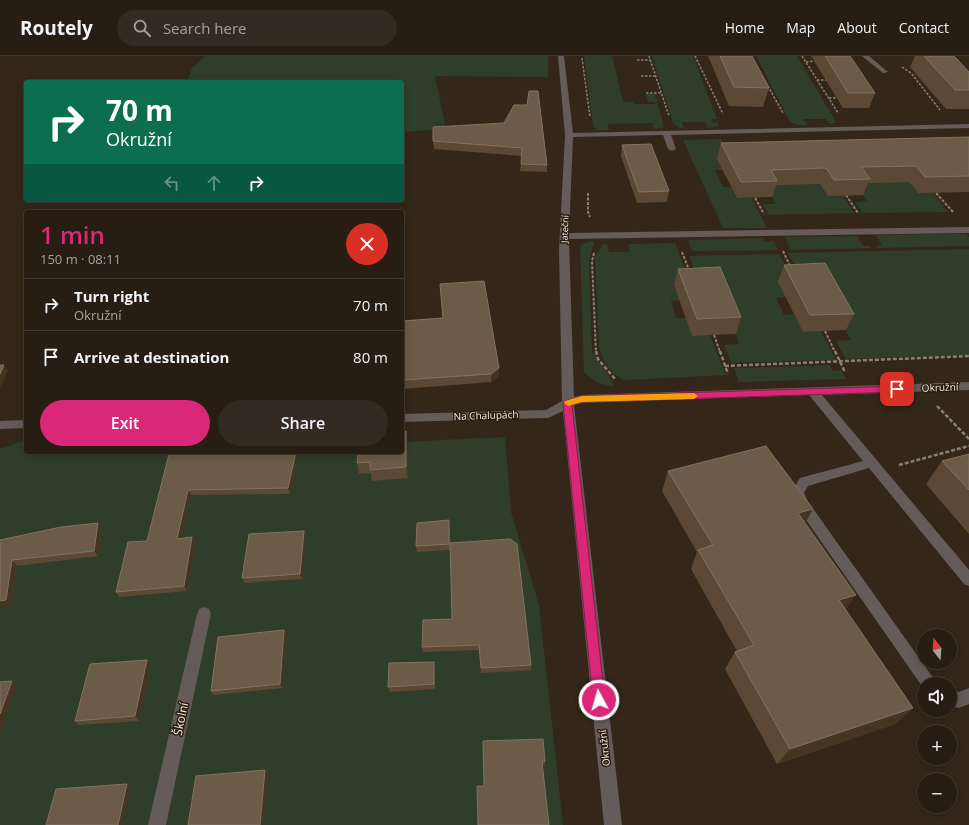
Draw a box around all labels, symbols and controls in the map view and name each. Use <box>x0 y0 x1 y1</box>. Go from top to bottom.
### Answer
search box <box>117 10 397 46</box>
text: Routely <box>20 15 93 41</box>
icon: search <box>131 17 153 39</box>
text: Search here <box>163 18 246 38</box>
text: Home <box>725 18 764 37</box>
text: Map <box>786 18 815 37</box>
text: About <box>837 18 877 37</box>
text: Contact <box>899 18 949 37</box>
text: 70 m <box>106 91 173 129</box>
icon: right <box>40 96 92 148</box>
text: Okružní <box>106 127 172 151</box>
icon: left <box>161 172 183 194</box>
icon: ahead <box>203 172 225 194</box>
icon: right <box>245 172 267 194</box>
street label: Jateční <box>557 214 572 244</box>
text: 1 min <box>40 218 105 251</box>
button: close <box>346 223 388 265</box>
text: 150 m · 08:11 <box>40 250 121 268</box>
text: Turn right <box>74 286 149 306</box>
icon: right <box>40 294 62 316</box>
text: 70 m <box>353 295 388 315</box>
text: Okružní <box>74 306 122 324</box>
icon: arrive <box>40 346 62 368</box>
text: Arrive at destination <box>74 347 229 367</box>
text: 80 m <box>353 347 388 367</box>
pin <box>880 372 914 406</box>
icon: arrive <box>886 378 908 400</box>
street label: Okružní <box>921 379 959 395</box>
button: Exit <box>40 400 210 446</box>
button: Share <box>218 400 388 446</box>
street label: Na Chalupách <box>453 407 519 423</box>
north arrow <box>917 629 957 669</box>
map controls <box>917 629 957 813</box>
button: sound <box>917 677 957 717</box>
position arrow <box>578 679 620 721</box>
street label: Školní <box>169 700 193 737</box>
button: + <box>917 725 957 765</box>
street label: Okružní <box>595 729 613 767</box>
button: − <box>917 773 957 813</box>

